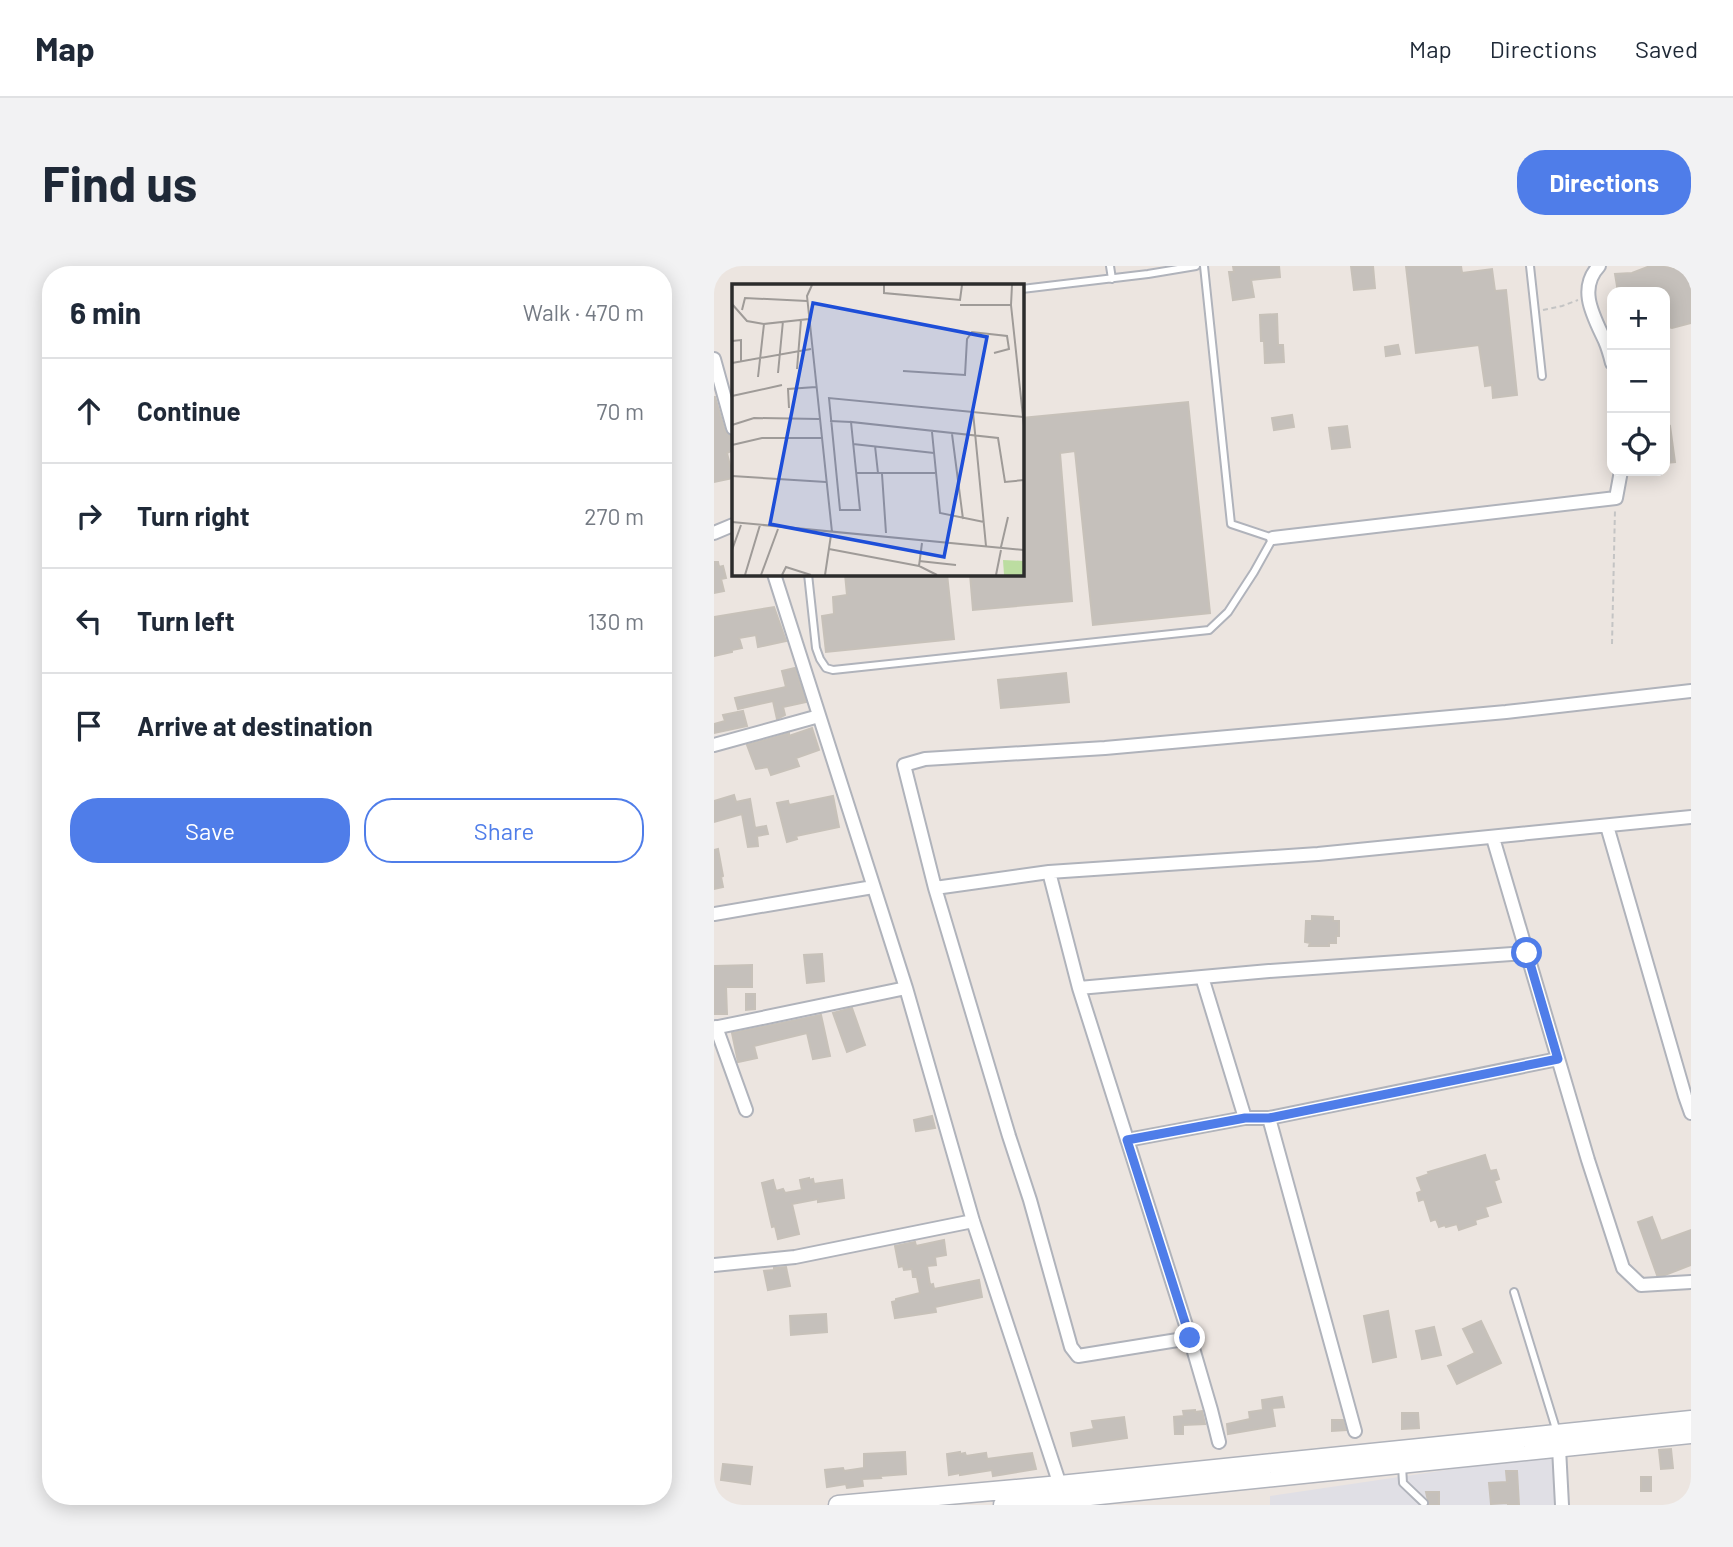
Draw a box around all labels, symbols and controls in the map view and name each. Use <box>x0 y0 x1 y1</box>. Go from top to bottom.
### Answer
text: Map <box>35 28 95 68</box>
text: Map <box>1409 34 1452 63</box>
text: Directions <box>1490 34 1597 63</box>
text: Saved <box>1635 34 1698 63</box>
button: Directions <box>1517 150 1691 215</box>
text: Find us <box>42 153 197 212</box>
inset map <box>732 284 1024 576</box>
map controls <box>1607 287 1670 476</box>
button: + <box>1607 287 1670 350</box>
text: 6 min <box>70 294 141 330</box>
text: Walk · 470 m <box>523 298 644 326</box>
button: − <box>1607 350 1670 413</box>
icon: ahead <box>70 392 108 430</box>
text: Continue <box>137 395 241 426</box>
text: 70 m <box>597 397 644 425</box>
button: locate <box>1607 413 1670 476</box>
icon: right <box>70 497 108 535</box>
text: Turn right <box>137 500 250 531</box>
text: 270 m <box>584 502 644 530</box>
icon: left <box>70 602 108 640</box>
text: Turn left <box>137 605 235 636</box>
text: 130 m <box>587 607 644 635</box>
icon: arrive <box>70 707 108 745</box>
text: Arrive at destination <box>137 710 373 741</box>
button: Save <box>70 798 350 863</box>
button: Share <box>364 798 644 863</box>
route start <box>1511 937 1542 968</box>
route end <box>1174 1322 1205 1353</box>

